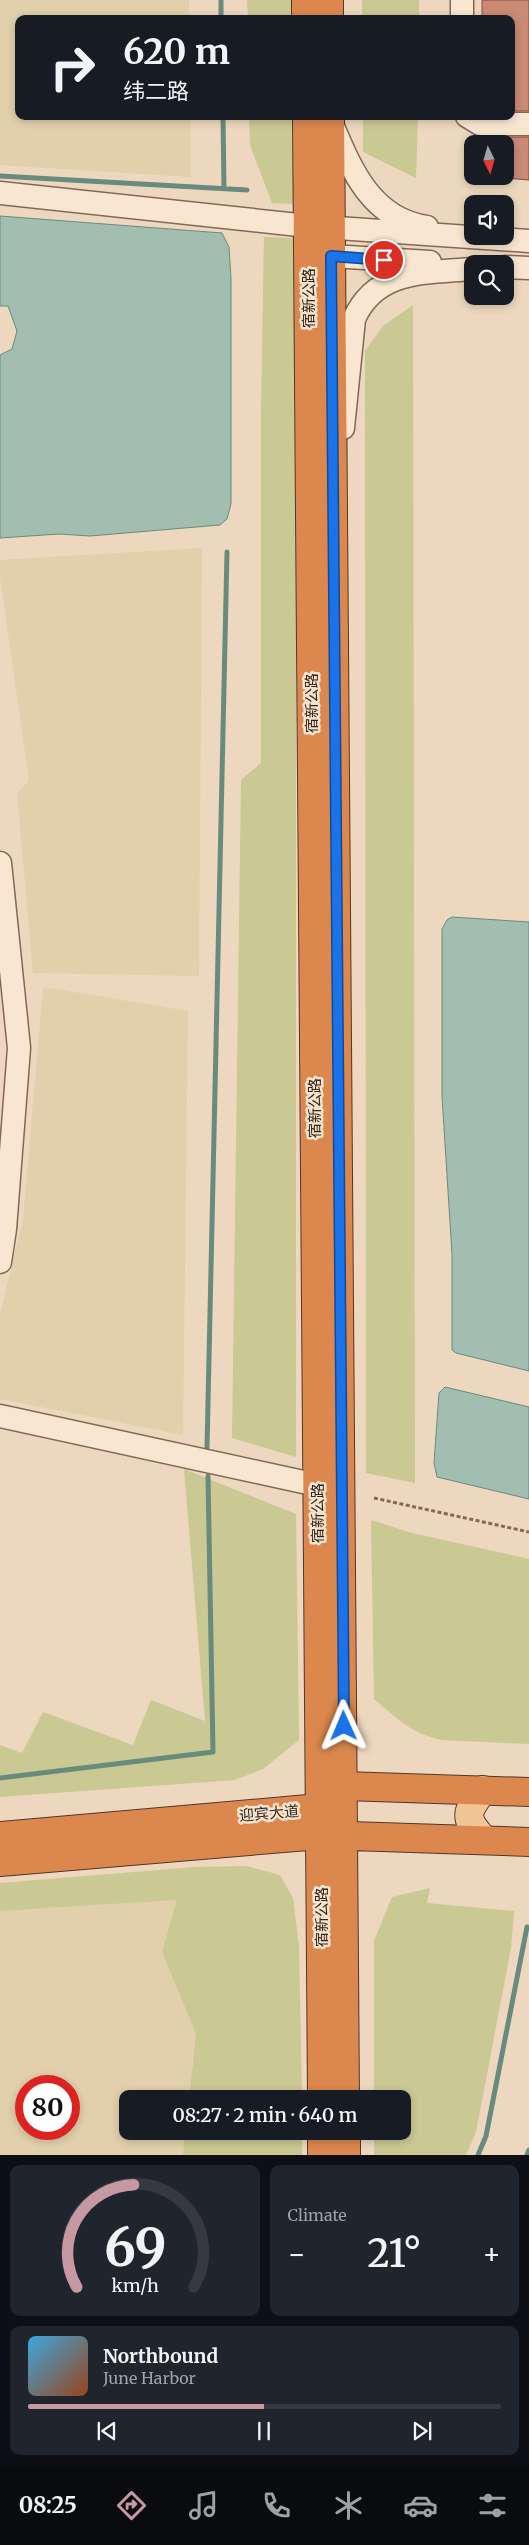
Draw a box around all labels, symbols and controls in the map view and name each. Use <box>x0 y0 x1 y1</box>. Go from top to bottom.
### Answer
text: 620 m <box>123 30 230 74</box>
icon: right <box>40 35 105 100</box>
text: 纬二路 <box>123 77 189 105</box>
north arrow <box>464 135 514 185</box>
map controls <box>464 135 514 305</box>
button: sound <box>464 195 514 245</box>
pin <box>363 239 405 281</box>
icon: arrive <box>370 246 398 274</box>
button: search <box>464 255 514 305</box>
street label: 宿新公路 <box>299 268 318 328</box>
street label: 宿新公路 <box>302 673 321 733</box>
street label: 宿新公路 <box>305 1078 324 1138</box>
street label: 宿新公路 <box>308 1483 327 1543</box>
position arrow <box>317 1699 369 1751</box>
street label: 迎宾大道 <box>238 1801 300 1825</box>
street label: 宿新公路 <box>312 1887 331 1947</box>
speed limit sign: 80 <box>15 2075 80 2140</box>
text: 08:27 · 2 min · 640 m <box>172 2103 358 2127</box>
text: Climate <box>288 2205 347 2225</box>
text: 69 <box>103 2215 166 2280</box>
text: 21° <box>367 2230 421 2277</box>
text: − <box>288 2236 306 2272</box>
text: + <box>482 2236 501 2272</box>
text: km/h <box>111 2274 159 2297</box>
text: Northbound <box>103 2344 218 2368</box>
text: June Harbor <box>103 2368 196 2388</box>
icon: previous <box>93 2417 121 2445</box>
icon: pause <box>250 2417 278 2445</box>
icon: next <box>408 2417 436 2445</box>
icon: directions <box>114 2488 149 2523</box>
icon: music <box>186 2488 221 2523</box>
icon: phone <box>259 2488 294 2523</box>
icon: climate <box>331 2488 366 2523</box>
icon: car <box>403 2488 438 2523</box>
icon: filters <box>475 2488 510 2523</box>
text: 08:25 <box>19 2491 77 2519</box>

